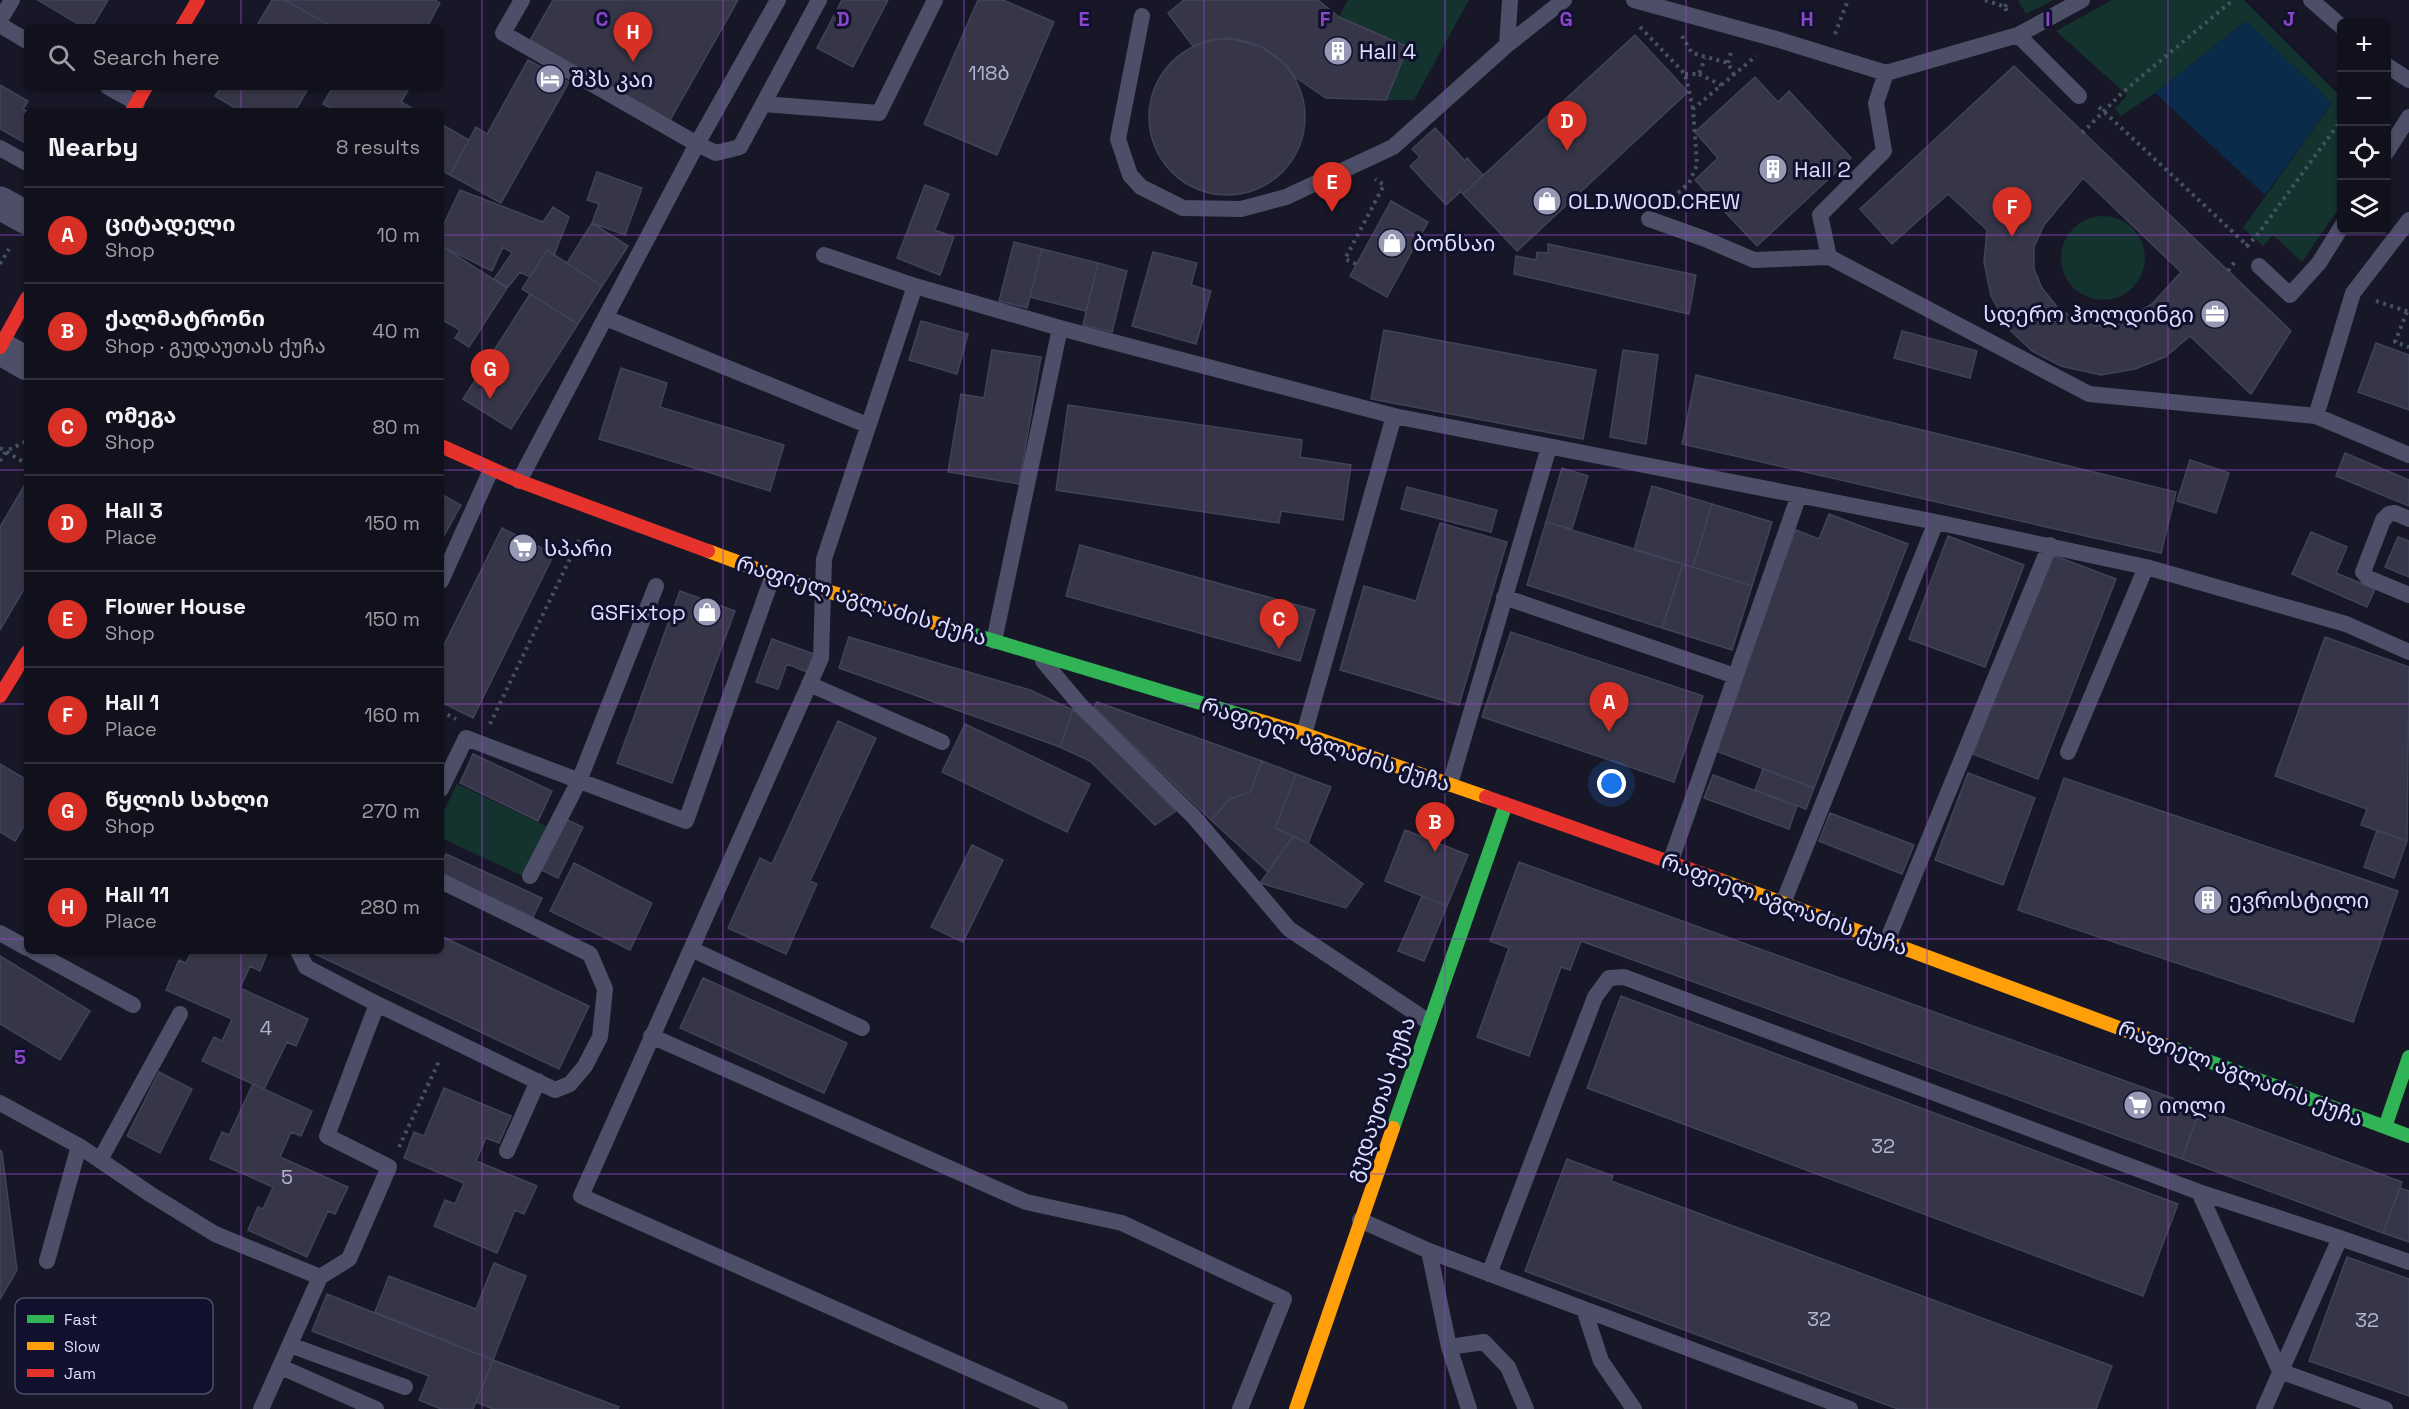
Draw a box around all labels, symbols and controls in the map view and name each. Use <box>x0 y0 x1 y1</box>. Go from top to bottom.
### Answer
text: C <box>596 6 609 32</box>
text: D <box>836 6 850 32</box>
text: E <box>1078 6 1090 32</box>
text: F <box>1320 6 1331 32</box>
text: G <box>1559 6 1573 32</box>
text: H <box>1800 6 1814 32</box>
text: I <box>2045 6 2051 32</box>
text: J <box>2283 6 2295 32</box>
pin: H <box>614 13 652 62</box>
map controls <box>2337 18 2391 234</box>
button: + <box>2337 18 2391 72</box>
search box <box>24 24 444 90</box>
building icon: Hall 4 <box>1322 35 1354 67</box>
place label: Hall 4 <box>1359 37 1417 65</box>
icon: search <box>45 41 78 74</box>
text: Search here <box>93 43 220 71</box>
house number: 118ბ <box>968 60 1010 86</box>
hotel icon: შპს კაი <box>534 63 566 95</box>
place label: შპს კაი <box>571 65 653 93</box>
button: − <box>2337 72 2391 126</box>
pin: D <box>1548 102 1586 151</box>
button: locate <box>2337 126 2391 180</box>
text: Nearby <box>48 130 138 164</box>
text: 8 results <box>336 134 420 160</box>
building icon: Hall 2 <box>1757 153 1789 185</box>
place label: Hall 2 <box>1794 155 1851 183</box>
pin: E <box>1312 162 1352 212</box>
button: layers <box>2337 180 2391 234</box>
shop icon: OLD.WOOD.CREW <box>1531 185 1563 217</box>
place label: OLD.WOOD.CREW <box>1568 187 1740 215</box>
pin: F <box>1992 188 2032 237</box>
text: ციტადელი <box>105 209 236 237</box>
text: A <box>61 222 74 248</box>
text: 10 m <box>376 222 420 248</box>
shop icon: ბონსაი <box>1376 227 1408 259</box>
place label: ბონსაი <box>1413 229 1495 257</box>
text: Shop <box>105 237 155 263</box>
office icon: სდერო ჰოლდინგი <box>2199 298 2231 330</box>
place label: სდერო ჰოლდინგი <box>1983 300 2194 328</box>
text: ქალმატრონი <box>105 304 265 332</box>
text: B <box>61 318 74 344</box>
text: 40 m <box>372 318 420 344</box>
text: Shop · გუდაუთას ქუჩა <box>105 333 326 359</box>
pin: G <box>470 350 510 399</box>
text: ომეგა <box>105 401 176 429</box>
text: C <box>61 414 74 440</box>
text: 80 m <box>372 414 420 440</box>
text: Shop <box>105 429 155 455</box>
text: Hall 3 <box>105 496 163 524</box>
text: D <box>61 510 74 536</box>
text: 150 m <box>365 510 420 536</box>
text: Place <box>105 524 157 550</box>
supermarket icon: სპარი <box>507 532 539 564</box>
place label: სპარი <box>544 534 612 562</box>
street label: რაფიელ აგლაძის ქუჩა <box>734 549 990 651</box>
text: Flower House <box>105 592 246 620</box>
shop icon: GSFixtop <box>691 596 723 628</box>
place label: GSFixtop <box>590 598 686 626</box>
pin: C <box>1260 600 1298 649</box>
text: E <box>62 606 73 632</box>
text: 150 m <box>365 606 420 632</box>
text: Shop <box>105 620 155 646</box>
pin: A <box>1590 682 1628 732</box>
text: Hall 1 <box>105 688 159 716</box>
street label: რაფიელ აგლაძის ქუჩა <box>1198 691 1454 797</box>
text: F <box>62 702 73 728</box>
text: 160 m <box>364 702 420 728</box>
text: Place <box>105 716 157 742</box>
your location <box>1597 769 1626 798</box>
text: წყლის სახლი <box>105 785 269 813</box>
text: G <box>61 798 74 824</box>
text: 270 m <box>362 798 420 824</box>
pin: B <box>1416 802 1454 852</box>
text: Shop <box>105 813 155 839</box>
street label: რაფიელ აგლაძის ქუჩა <box>1658 846 1912 962</box>
text: Hall 11 <box>105 880 169 908</box>
building icon: ევროსტილი <box>2192 884 2224 916</box>
place label: ევროსტილი <box>2229 886 2369 914</box>
text: H <box>61 894 74 920</box>
text: 280 m <box>360 894 420 920</box>
text: Place <box>105 908 157 934</box>
street label: გუდაუთას ქუჩა <box>1339 1013 1421 1185</box>
street label: რაფიელ აგლაძის ქუჩა <box>2115 1013 2367 1133</box>
house number: 4 <box>260 1015 272 1041</box>
text: 5 <box>14 1044 26 1070</box>
supermarket icon: იოლი <box>2122 1089 2154 1121</box>
place label: იოლი <box>2159 1091 2226 1119</box>
house number: 32 <box>1871 1133 1895 1159</box>
house number: 5 <box>281 1164 293 1190</box>
legend <box>15 1298 213 1394</box>
house number: 32 <box>1807 1306 1831 1332</box>
house number: 32 <box>2355 1307 2379 1333</box>
text: Fast <box>64 1309 97 1330</box>
text: Slow <box>64 1336 100 1357</box>
text: Jam <box>64 1363 96 1384</box>

